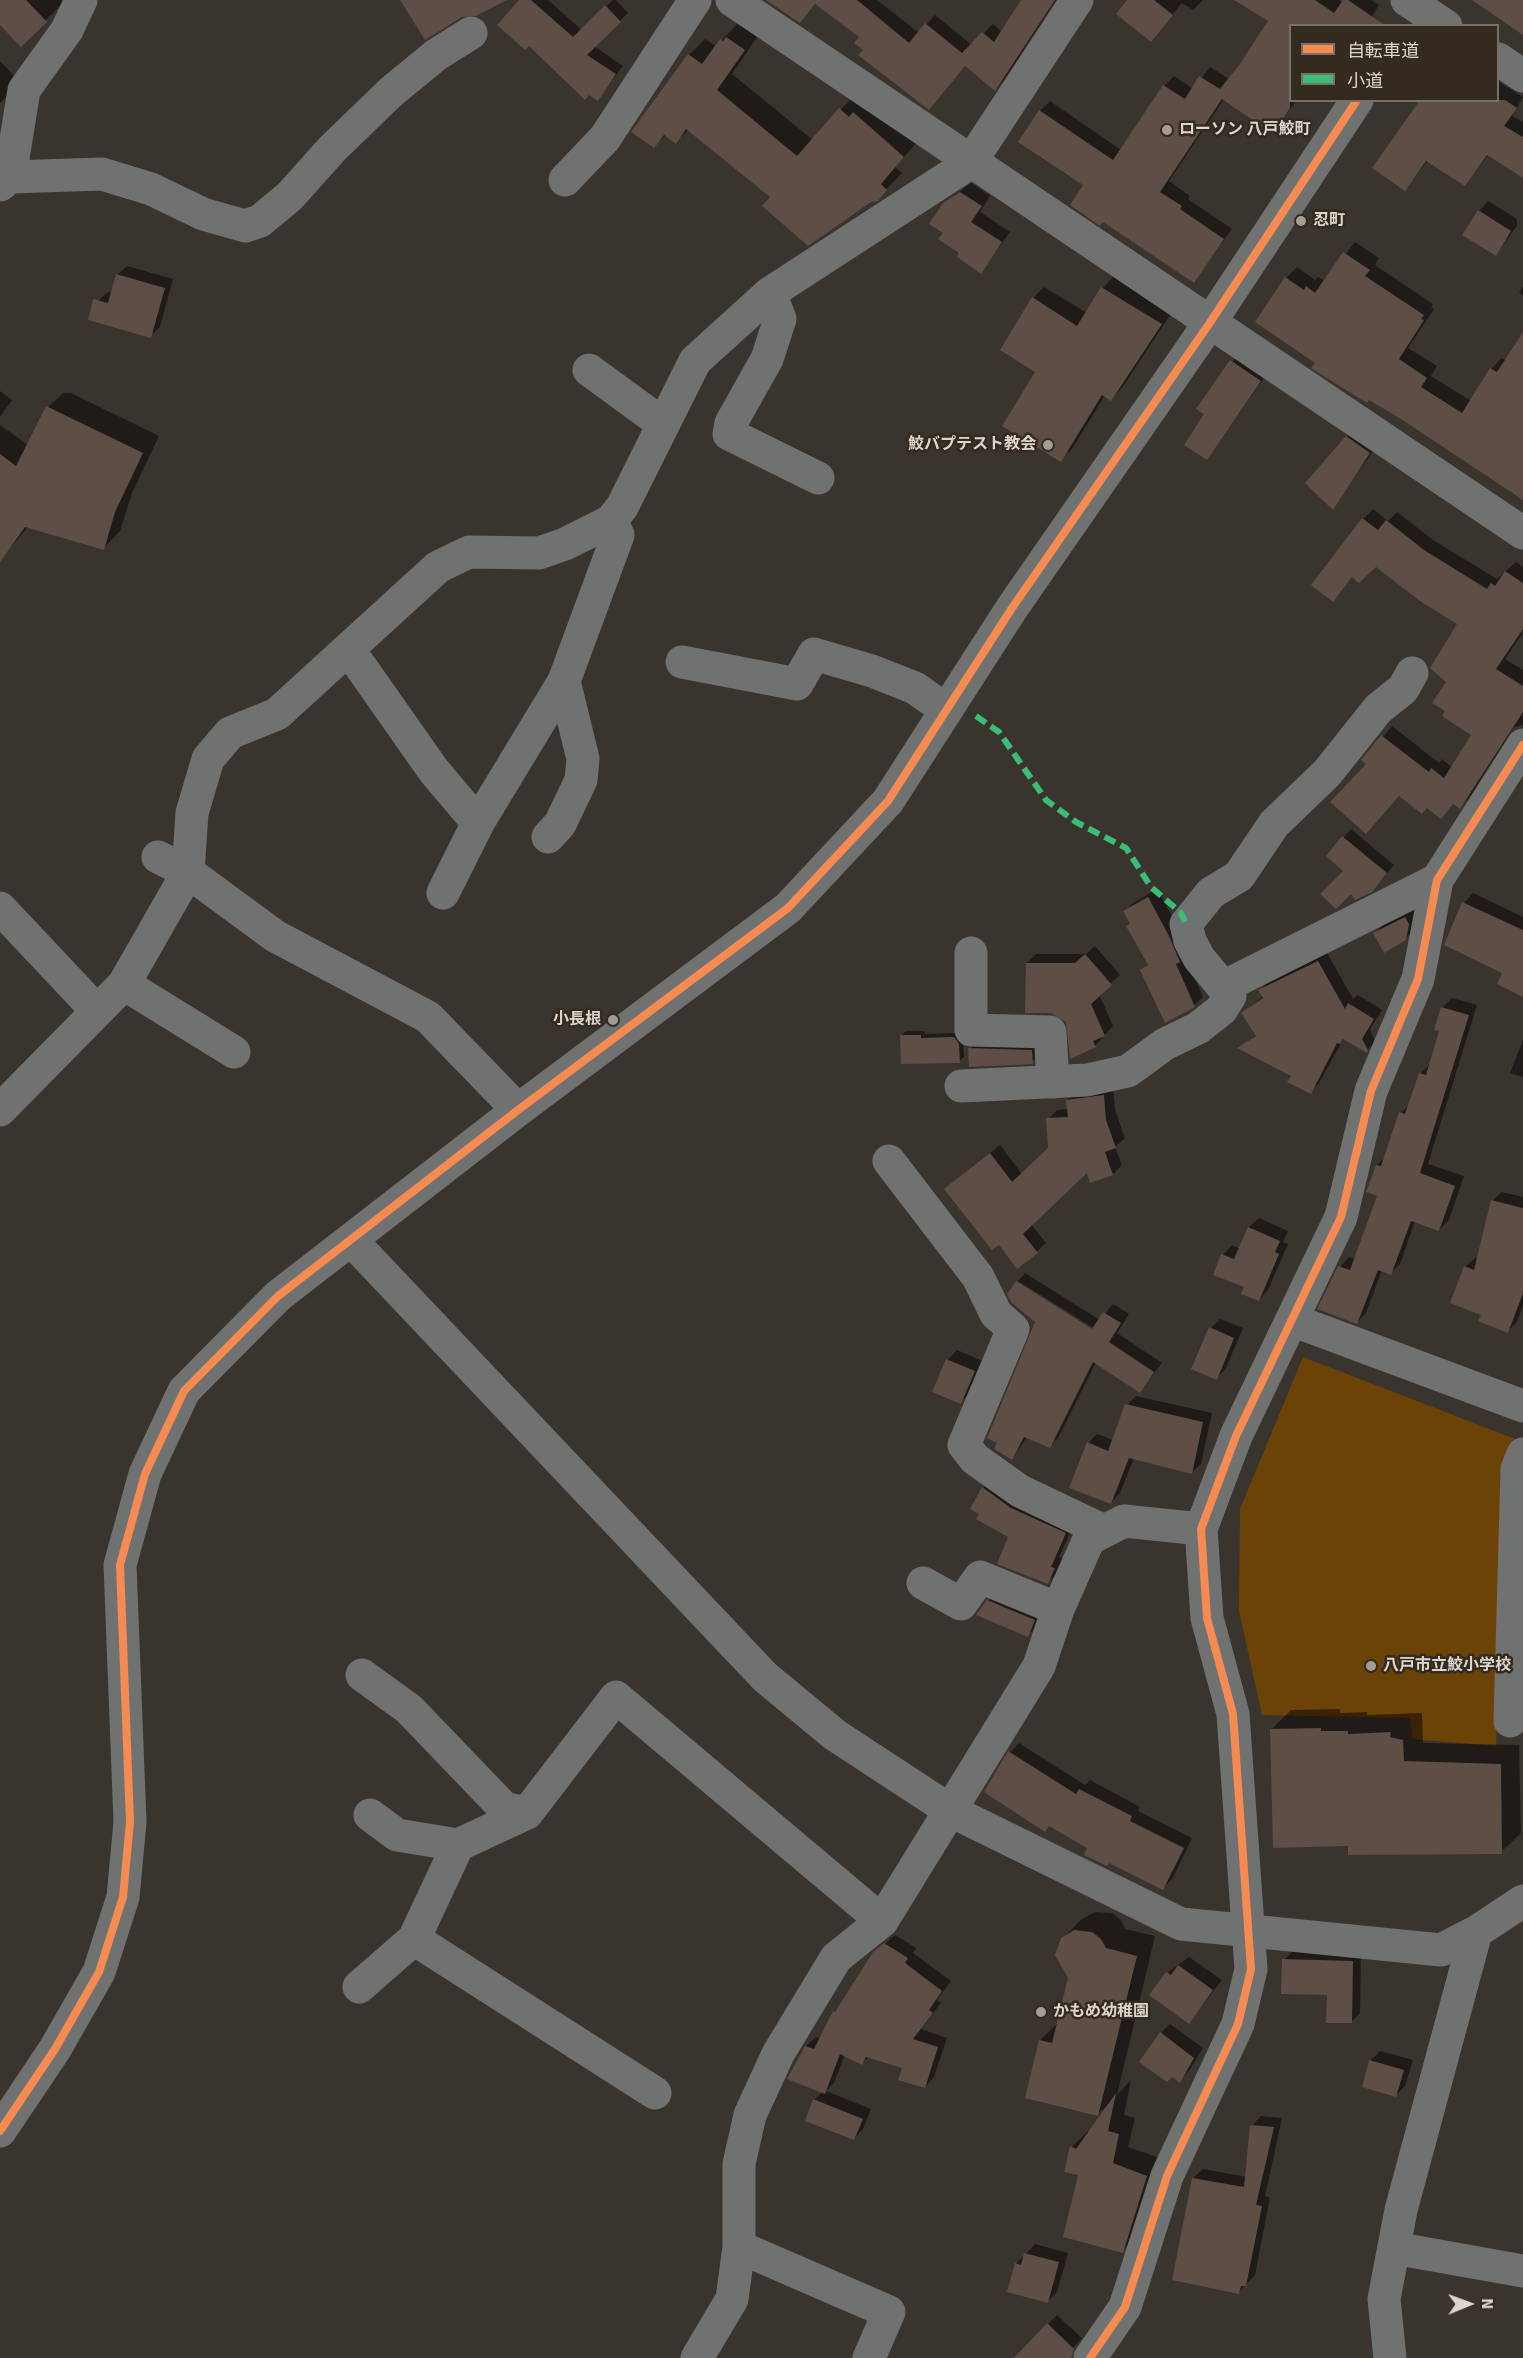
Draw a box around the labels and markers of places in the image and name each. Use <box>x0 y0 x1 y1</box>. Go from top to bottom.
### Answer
place label: ローソン 八戸鮫町 <box>1179 120 1311 140</box>
marker: ローソン 八戸鮫町 <box>1160 123 1174 137</box>
place label: 忍町 <box>1313 211 1345 231</box>
marker: 忍町 <box>1294 214 1308 228</box>
place label: 鮫バプテスト教会 <box>908 435 1036 455</box>
marker: 鮫バプテスト教会 <box>1041 438 1055 452</box>
place label: 小長根 <box>553 1010 601 1030</box>
marker: 小長根 <box>606 1013 620 1027</box>
place label: 八戸市立鮫小学校 <box>1383 1656 1511 1676</box>
marker: 八戸市立鮫小学校 <box>1364 1659 1378 1673</box>
place label: かもめ幼稚園 <box>1053 2002 1149 2022</box>
marker: かもめ幼稚園 <box>1034 2005 1048 2019</box>

